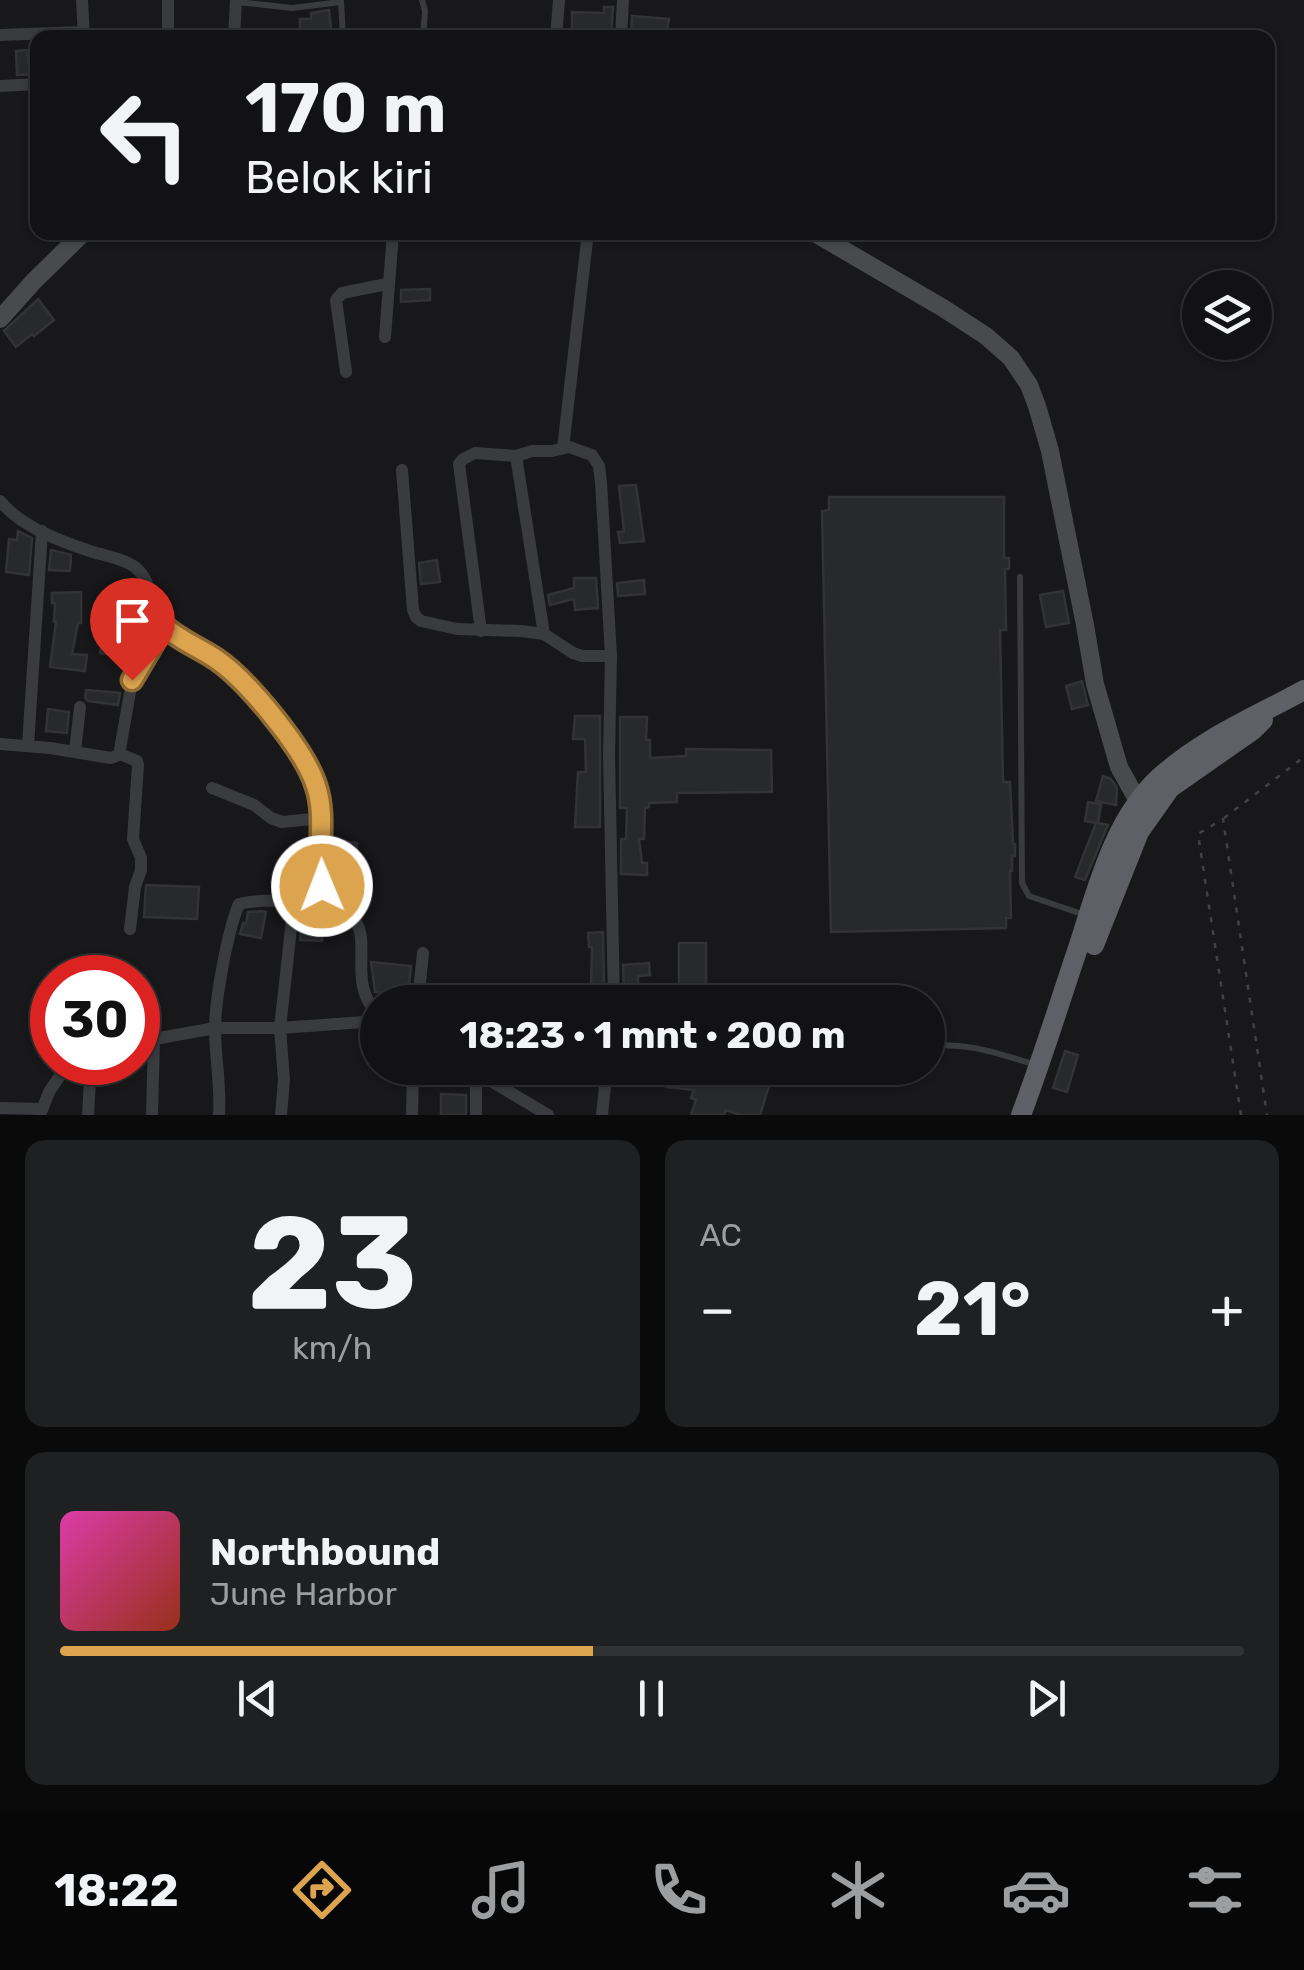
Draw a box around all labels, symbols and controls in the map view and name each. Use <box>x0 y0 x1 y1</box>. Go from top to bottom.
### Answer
text: 170 m <box>245 67 447 150</box>
icon: left <box>80 70 210 200</box>
text: Belok kiri <box>245 151 433 204</box>
map controls <box>1182 270 1272 360</box>
button: layers <box>1182 270 1272 360</box>
pin <box>90 578 175 681</box>
icon: arrive <box>105 593 160 648</box>
position arrow <box>270 834 374 938</box>
speed limit sign: 30 <box>30 955 160 1085</box>
text: 18:23 · 1 mnt · 200 m <box>460 1012 845 1058</box>
text: 23 <box>247 1186 417 1341</box>
text: AC <box>700 1216 742 1254</box>
text: 21° <box>914 1265 1031 1354</box>
text: − <box>700 1277 735 1342</box>
text: + <box>1210 1277 1244 1342</box>
text: km/h <box>292 1329 372 1367</box>
text: Northbound <box>210 1529 440 1575</box>
text: June Harbor <box>210 1575 397 1613</box>
icon: previous <box>230 1671 285 1726</box>
icon: pause <box>624 1671 679 1726</box>
icon: next <box>1019 1671 1074 1726</box>
icon: directions <box>287 1855 357 1925</box>
icon: music <box>466 1855 536 1925</box>
icon: phone <box>644 1855 714 1925</box>
icon: climate <box>823 1855 893 1925</box>
icon: car <box>1001 1855 1071 1925</box>
icon: filters <box>1180 1855 1250 1925</box>
text: 18:22 <box>54 1864 179 1917</box>

